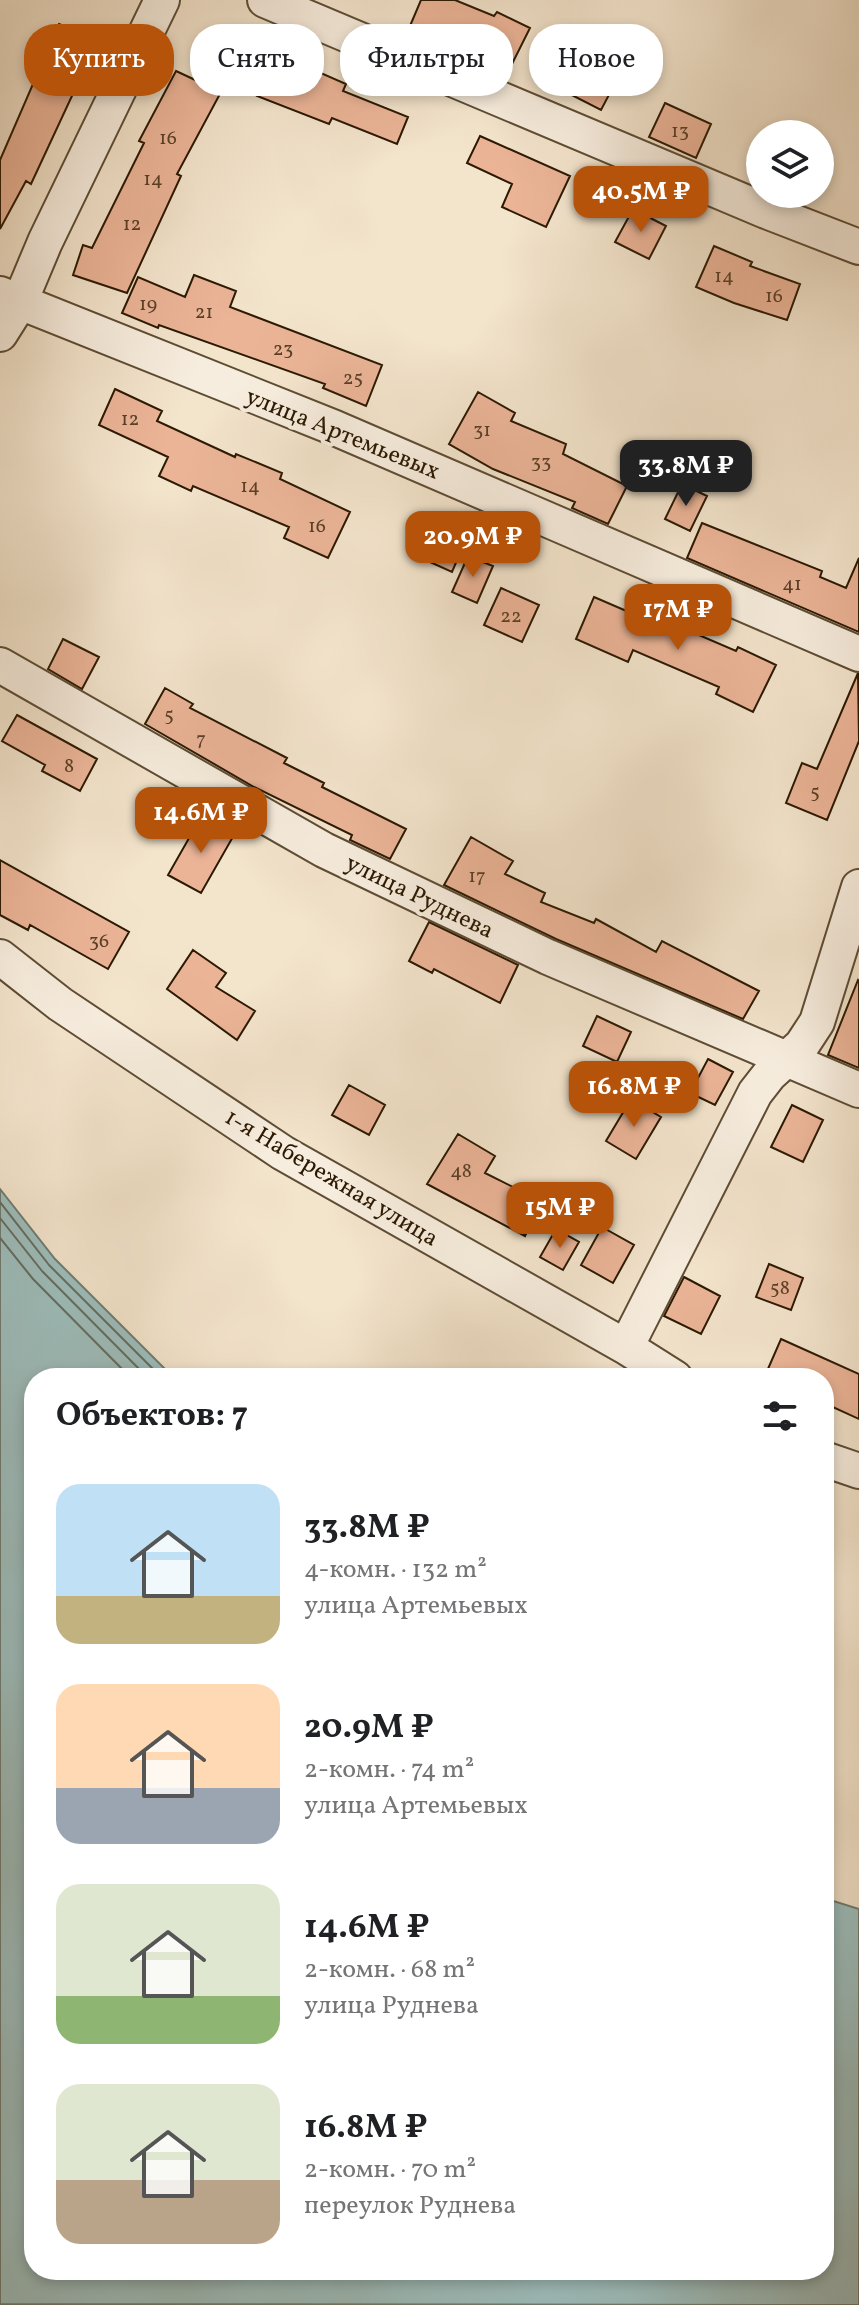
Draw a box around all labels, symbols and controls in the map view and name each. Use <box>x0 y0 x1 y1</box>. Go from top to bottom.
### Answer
chip: Купить <box>24 24 174 96</box>
chip: Снять <box>190 24 324 96</box>
chip: Фильтры <box>340 24 513 96</box>
chip: Новое <box>529 24 663 96</box>
house number: 13 <box>671 118 689 146</box>
map controls <box>746 120 834 208</box>
button: layers <box>746 120 834 208</box>
house number: 16 <box>159 125 177 153</box>
house number: 14 <box>143 166 163 194</box>
pin: 40.5M ₽ <box>567 166 715 234</box>
text: 40.5M ₽ <box>591 174 691 210</box>
house number: 12 <box>123 211 141 239</box>
house number: 14 <box>714 263 734 291</box>
house number: 16 <box>765 283 783 311</box>
house number: 19 <box>139 291 157 319</box>
house number: 21 <box>195 299 213 327</box>
house number: 23 <box>273 336 293 364</box>
house number: 25 <box>343 365 363 393</box>
street label: улица Артемьевых <box>240 380 444 489</box>
house number: 12 <box>121 406 139 434</box>
house number: 31 <box>473 417 491 445</box>
pin: 33.8M ₽ <box>612 440 760 508</box>
text: 33.8M ₽ <box>638 448 734 484</box>
house number: 33 <box>531 449 551 477</box>
house number: 14 <box>240 473 260 501</box>
pin: 20.9M ₽ <box>399 511 547 579</box>
house number: 16 <box>308 513 326 541</box>
text: 20.9M ₽ <box>423 519 523 555</box>
house number: 41 <box>782 571 802 599</box>
pin: 17M ₽ <box>622 584 734 652</box>
text: 17M ₽ <box>642 592 714 628</box>
house number: 22 <box>500 603 522 631</box>
house number: 5 <box>164 702 174 730</box>
house number: 7 <box>196 726 206 754</box>
house number: 8 <box>64 753 74 781</box>
house number: 5 <box>810 779 820 807</box>
pin: 14.6M ₽ <box>127 787 275 855</box>
text: 14.6M ₽ <box>153 795 249 831</box>
street label: улица Руднева <box>339 847 499 948</box>
house number: 17 <box>468 863 486 891</box>
house number: 36 <box>89 928 109 956</box>
pin: 16.8M ₽ <box>560 1061 708 1129</box>
text: 16.8M ₽ <box>587 1069 681 1105</box>
street label: 1-я Набережная улица <box>218 1101 444 1256</box>
house number: 48 <box>450 1158 472 1186</box>
pin: 15M ₽ <box>504 1182 616 1250</box>
text: 15M ₽ <box>524 1190 596 1226</box>
house number: 58 <box>770 1275 790 1303</box>
text: Объектов: 7 <box>56 1393 248 1440</box>
icon: filters <box>758 1394 802 1438</box>
text: 33.8M ₽ <box>304 1505 430 1552</box>
icon: home <box>120 1516 216 1612</box>
text: 4-комн. · 132 m² <box>304 1552 487 1588</box>
text: улица Артемьевых <box>304 1588 528 1624</box>
text: 20.9M ₽ <box>304 1705 434 1752</box>
icon: home <box>120 1716 216 1812</box>
text: 2-комн. · 74 m² <box>304 1752 474 1788</box>
text: улица Артемьевых <box>304 1788 528 1824</box>
text: 14.6M ₽ <box>304 1905 430 1952</box>
icon: home <box>120 1916 216 2012</box>
text: 2-комн. · 68 m² <box>304 1952 475 1988</box>
text: улица Руднева <box>304 1988 479 2024</box>
text: 16.8M ₽ <box>304 2105 428 2152</box>
icon: home <box>120 2116 216 2212</box>
text: 2-комн. · 70 m² <box>304 2152 476 2188</box>
text: переулок Руднева <box>304 2188 516 2224</box>

